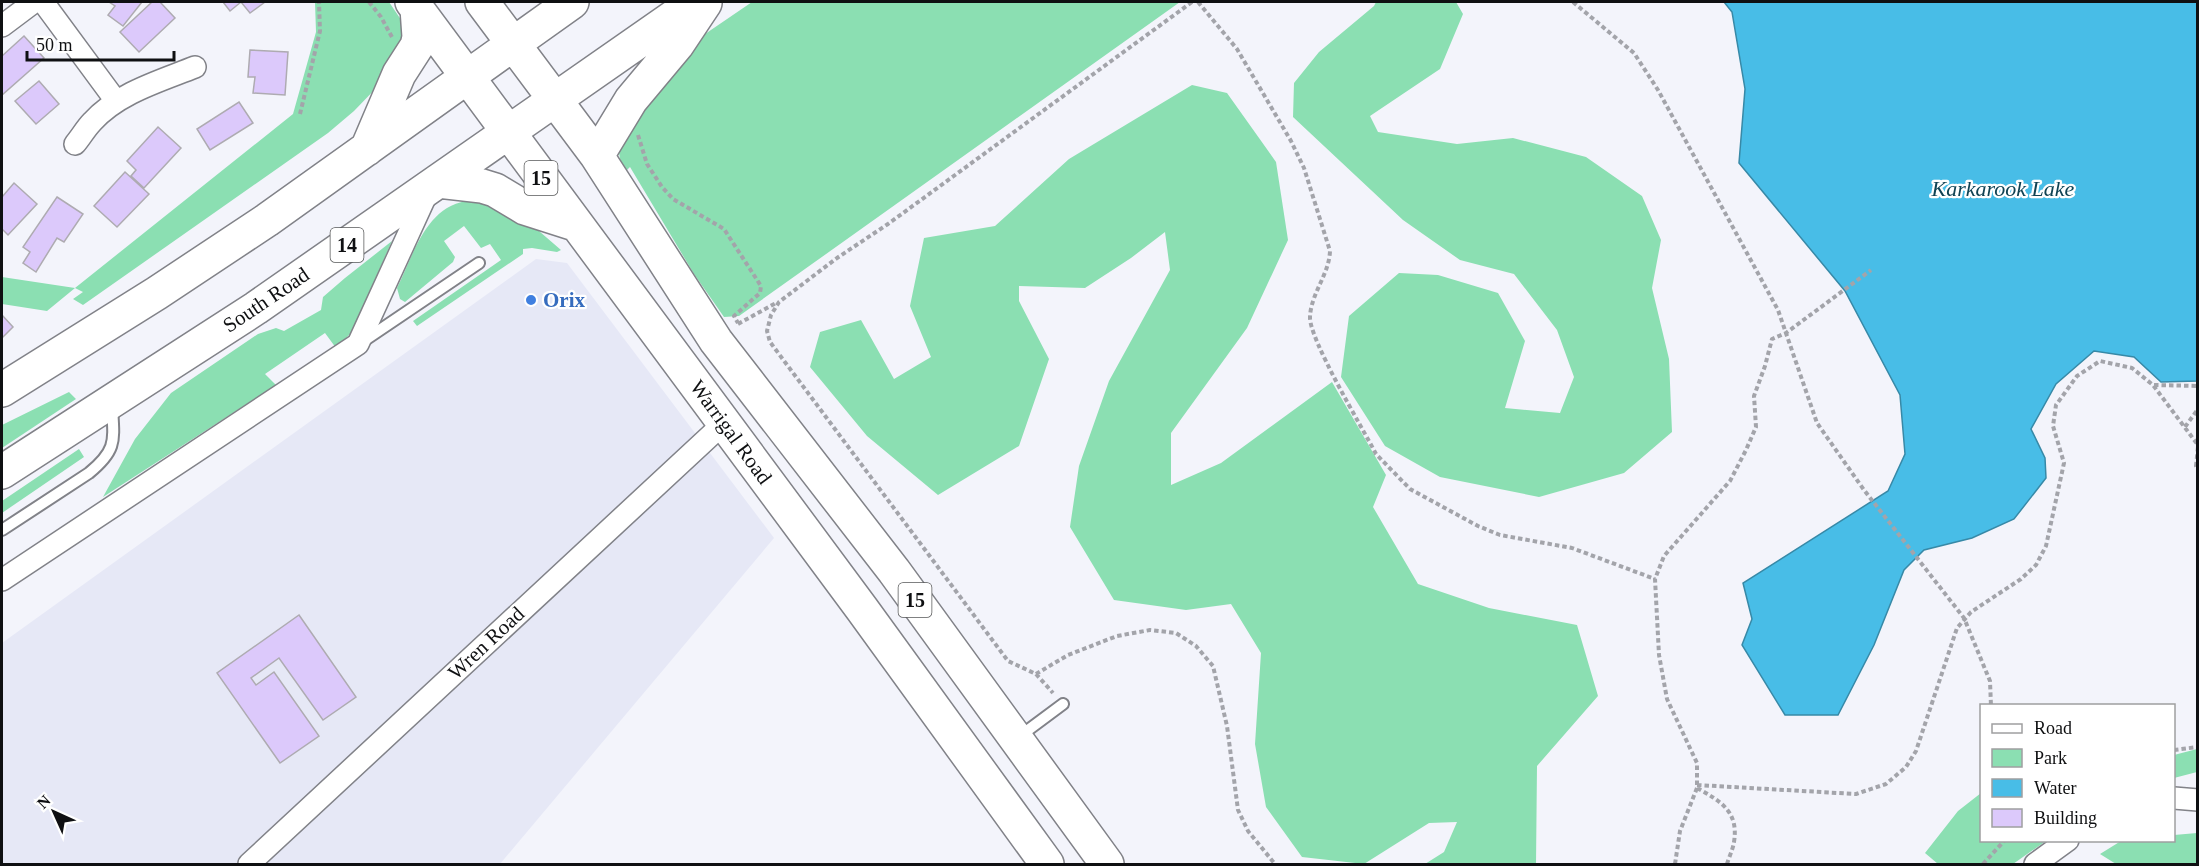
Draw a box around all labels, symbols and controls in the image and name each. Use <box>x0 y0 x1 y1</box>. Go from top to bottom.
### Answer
scale bar <box>27 24 174 62</box>
text: 50 m <box>36 35 73 55</box>
road number: 15 <box>524 161 558 195</box>
water label: Karkarook Lake <box>1931 176 2075 201</box>
road number: 14 <box>330 228 364 262</box>
street label: South Road <box>218 262 314 338</box>
place label: Orix <box>543 288 585 312</box>
marker: Orix <box>524 293 538 307</box>
street label: Warrigal Road <box>685 375 777 489</box>
road number: 15 <box>898 583 932 617</box>
street label: Wren Road <box>443 601 529 684</box>
legend <box>1980 704 2175 842</box>
text: Road <box>2034 718 2072 738</box>
text: Park <box>2034 748 2067 768</box>
text: Water <box>2034 778 2077 798</box>
north arrow <box>24 782 84 842</box>
text: N <box>34 791 54 812</box>
text: Building <box>2034 808 2097 828</box>

